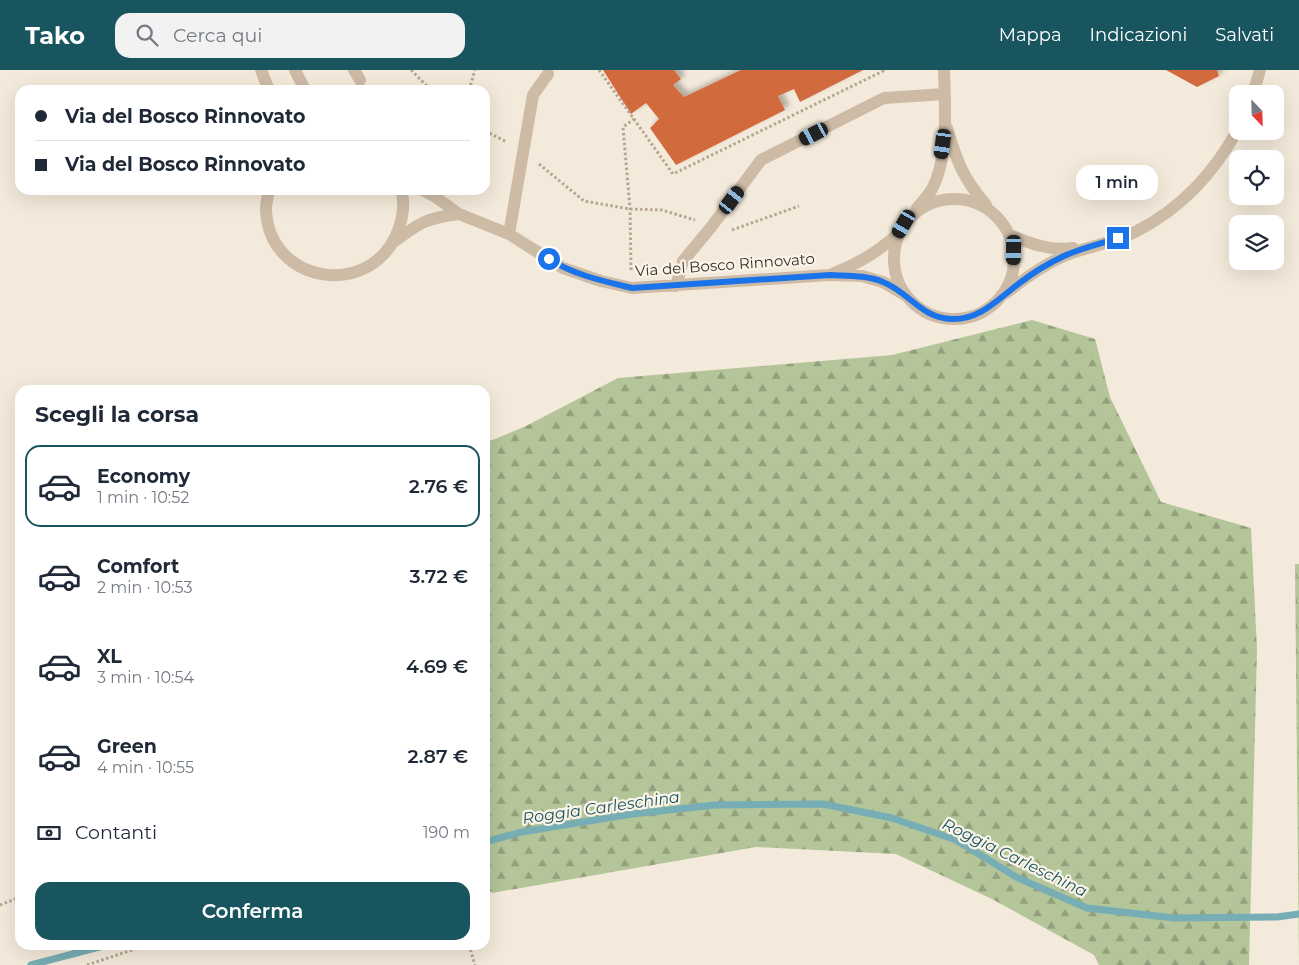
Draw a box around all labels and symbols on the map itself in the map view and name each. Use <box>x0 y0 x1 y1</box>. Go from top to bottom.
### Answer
north arrow <box>1229 85 1284 140</box>
car <box>797 121 830 147</box>
car <box>933 128 952 160</box>
callout: 1 min <box>1077 166 1159 200</box>
car <box>716 184 747 216</box>
car <box>890 207 917 241</box>
route end <box>1107 227 1129 249</box>
car <box>1006 235 1021 265</box>
route start <box>538 248 560 270</box>
street label: Via del Bosco Rinnovato <box>634 249 815 280</box>
water label: Roggia Carleschina <box>521 787 681 828</box>
water label: Roggia Carleschina <box>939 814 1090 901</box>

